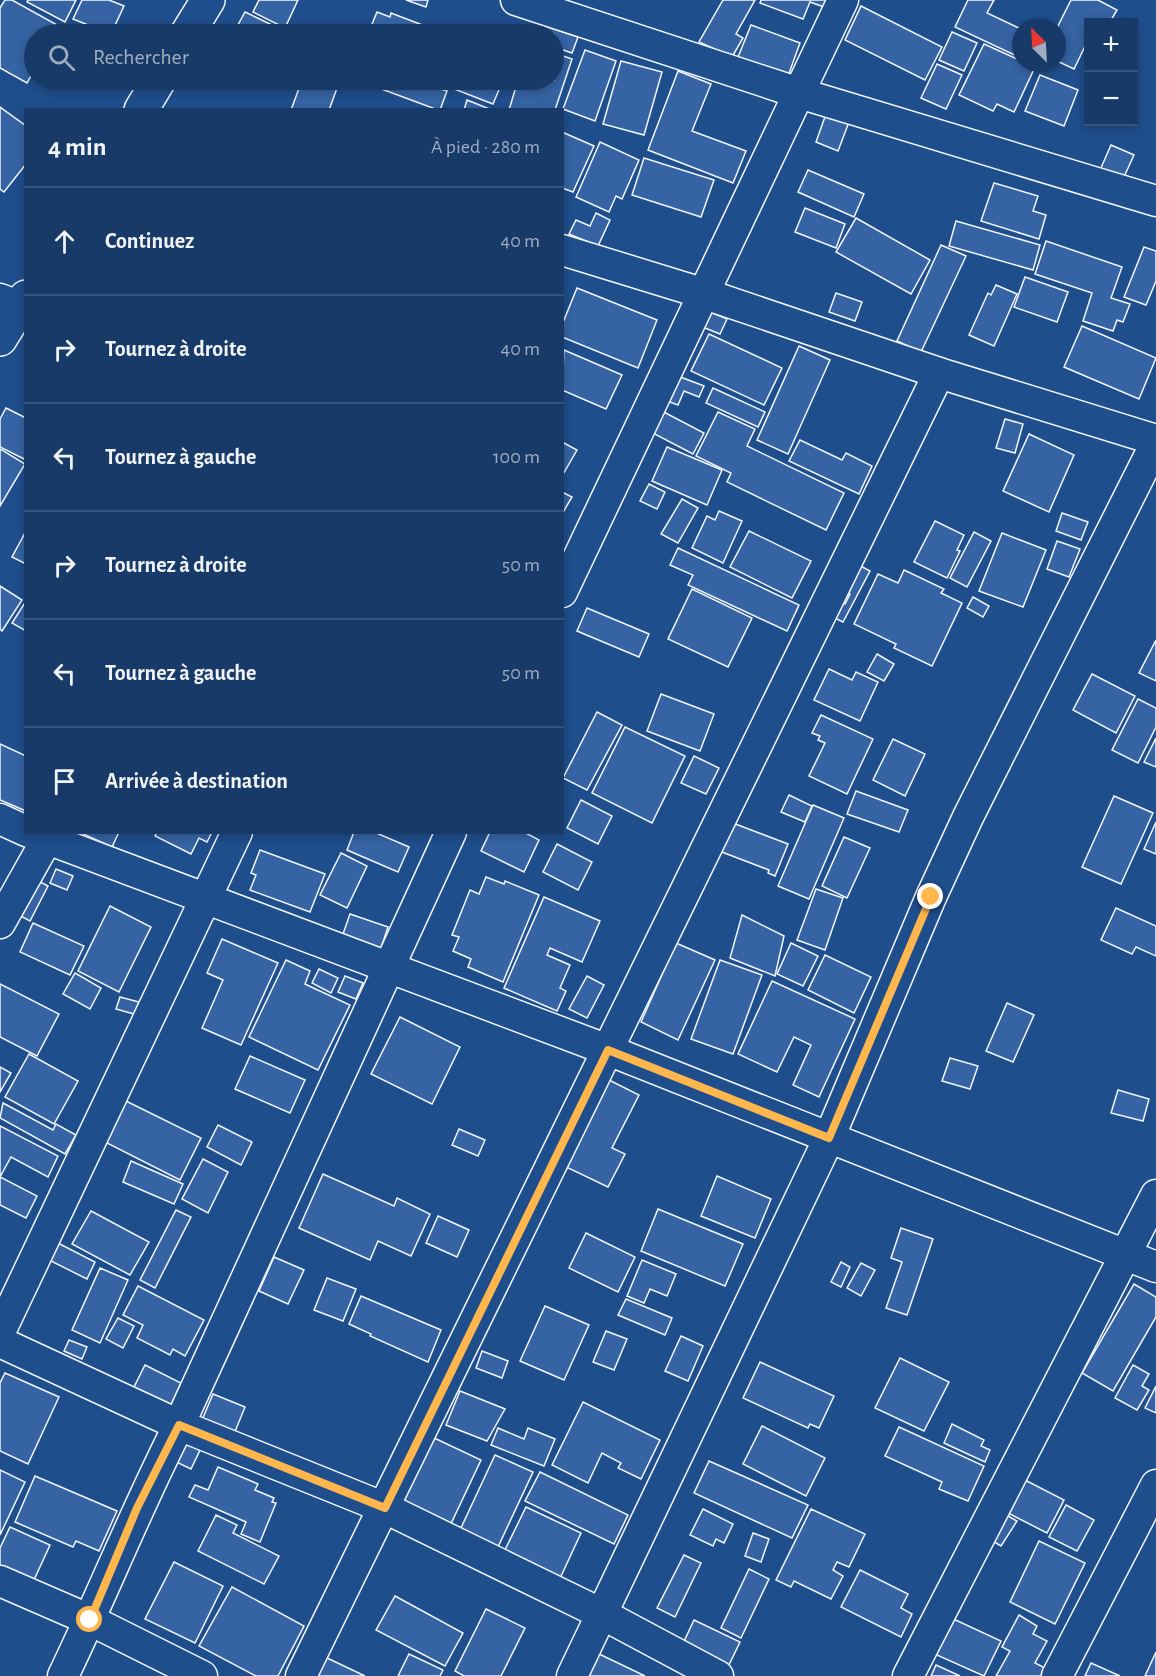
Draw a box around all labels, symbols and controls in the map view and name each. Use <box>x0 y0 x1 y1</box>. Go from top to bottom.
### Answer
north arrow <box>1012 18 1066 72</box>
map controls <box>1084 18 1138 126</box>
button: + <box>1084 18 1138 72</box>
search box <box>24 24 564 90</box>
icon: search <box>45 41 78 74</box>
text: Rechercher <box>93 46 189 68</box>
button: − <box>1084 72 1138 126</box>
text: 4 min <box>48 134 107 160</box>
text: À pied · 280 m <box>431 137 540 157</box>
icon: ahead <box>48 225 81 258</box>
text: Continuez <box>105 230 194 252</box>
text: 40 m <box>501 231 540 251</box>
icon: right <box>48 333 81 366</box>
text: Tournez à droite <box>105 338 247 360</box>
text: 40 m <box>501 339 540 359</box>
icon: left <box>48 441 81 474</box>
text: Tournez à gauche <box>105 446 256 468</box>
text: 100 m <box>493 447 540 467</box>
icon: right <box>48 549 81 582</box>
text: Tournez à droite <box>105 554 247 576</box>
text: 50 m <box>502 555 540 575</box>
icon: left <box>48 657 81 690</box>
text: Tournez à gauche <box>105 662 256 684</box>
text: 50 m <box>502 663 540 683</box>
icon: arrive <box>48 765 81 798</box>
text: Arrivée à destination <box>105 770 288 792</box>
route end <box>917 883 943 909</box>
route start <box>76 1606 102 1632</box>

